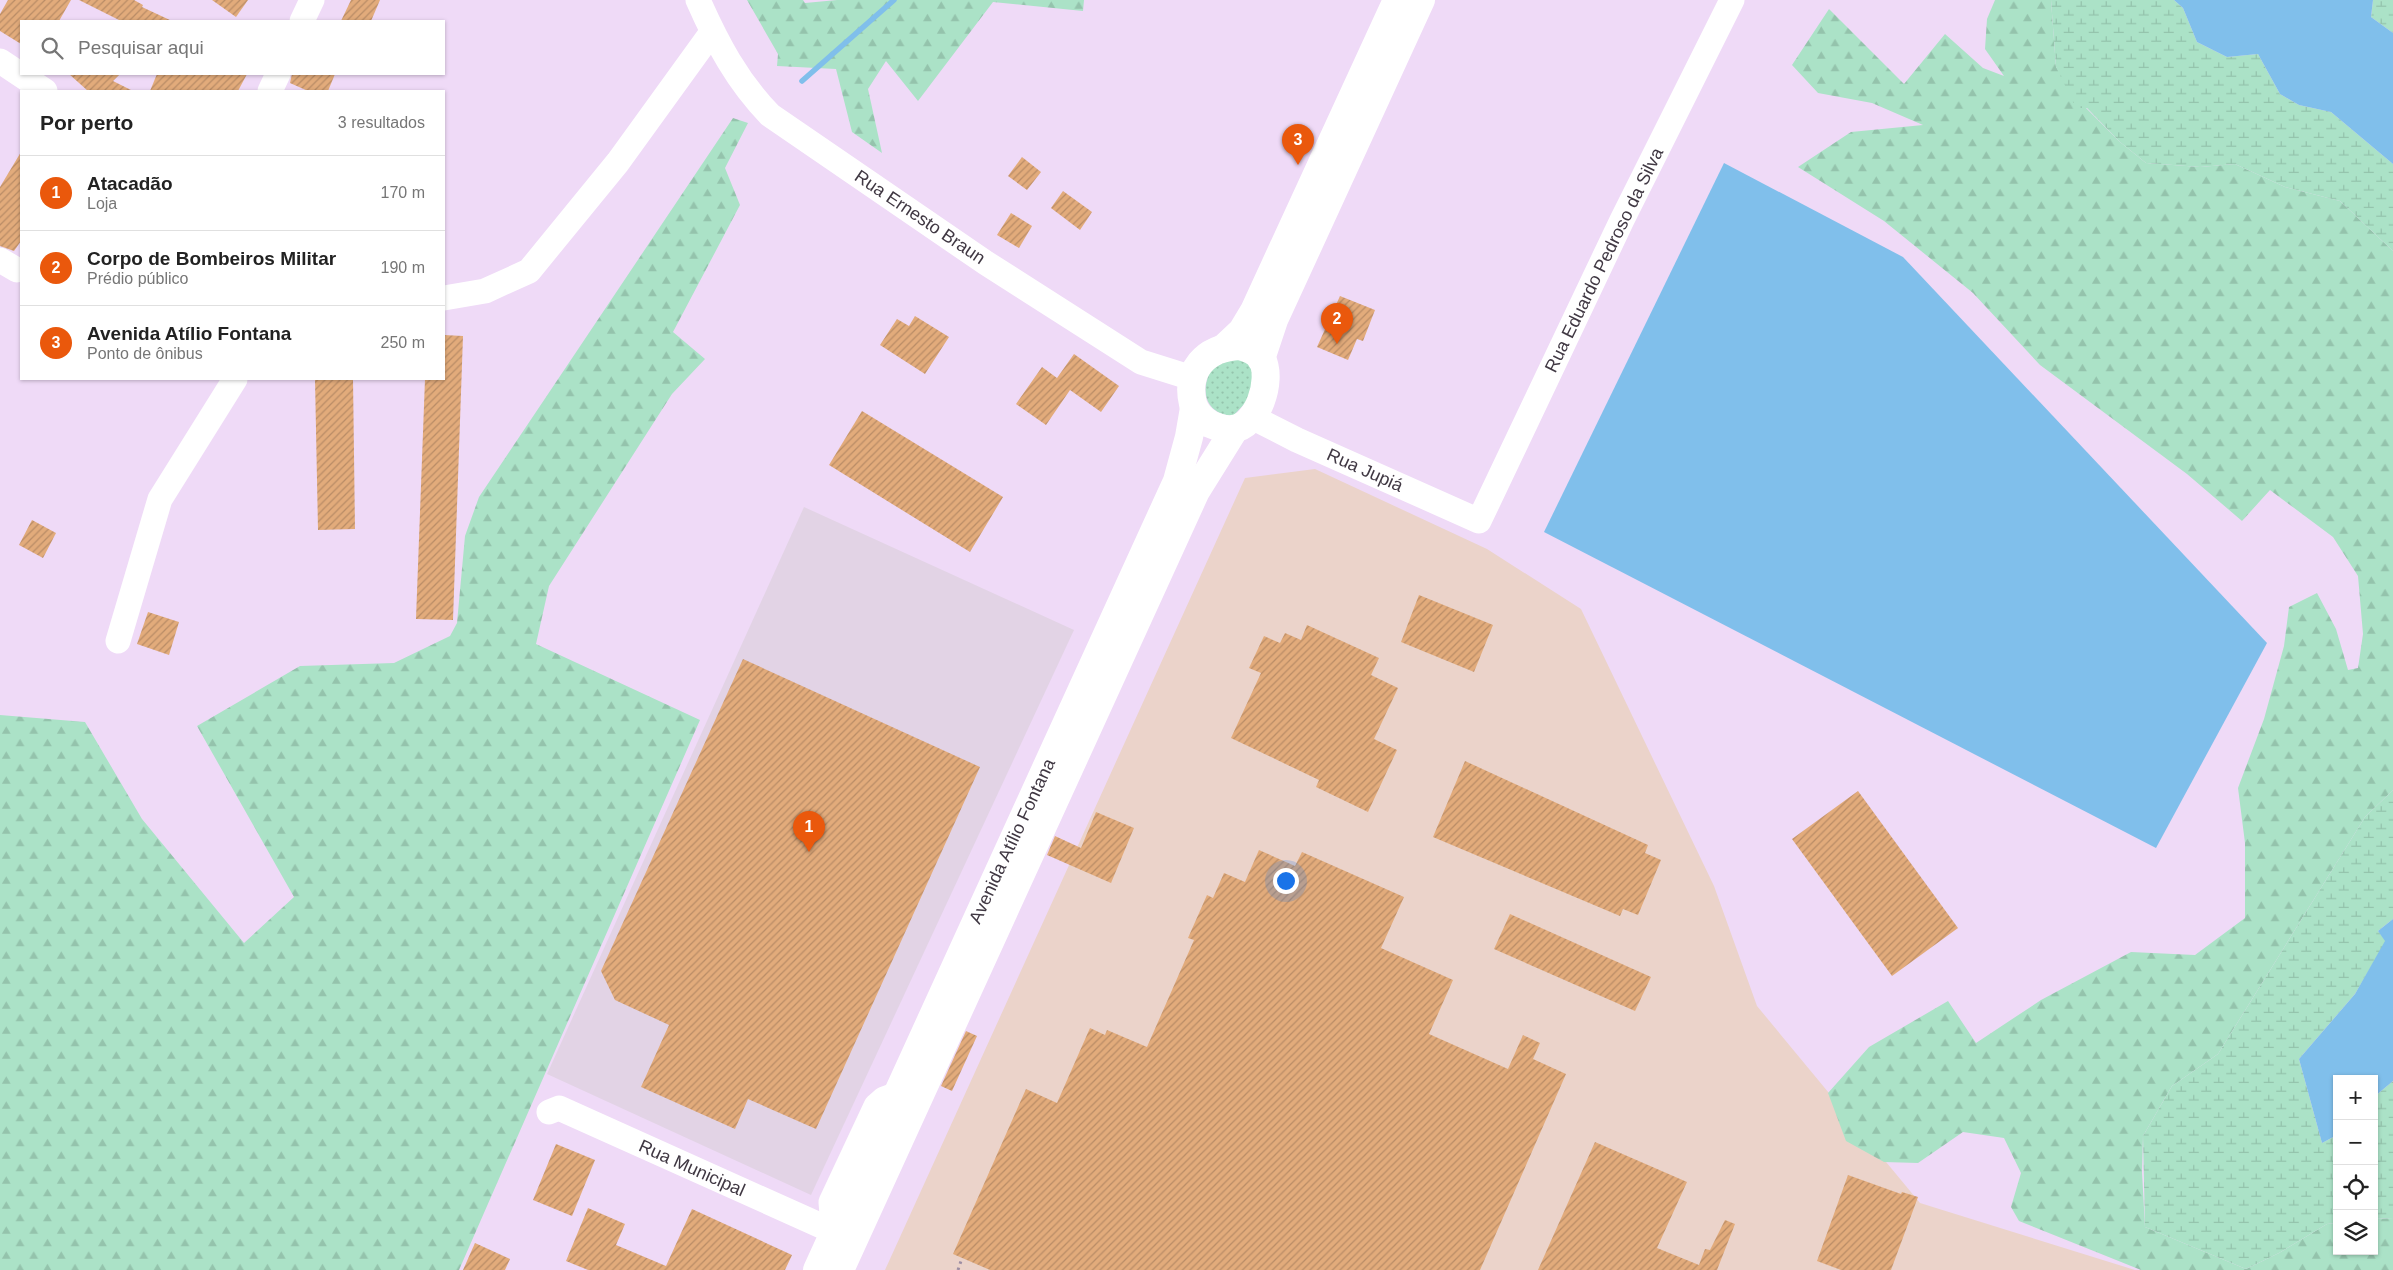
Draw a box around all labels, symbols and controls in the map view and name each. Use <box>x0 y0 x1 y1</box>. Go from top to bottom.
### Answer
search box <box>20 20 445 75</box>
icon: search <box>38 34 66 62</box>
text: Pesquisar aqui <box>78 37 204 58</box>
text: Por perto <box>40 111 133 134</box>
text: 3 resultados <box>338 114 425 131</box>
pin: 3 <box>1282 124 1314 165</box>
street label: Rua Eduardo Pedroso da Silva <box>1541 144 1668 375</box>
street label: Rua Ernesto Braun <box>851 166 989 268</box>
text: Atacadão <box>87 173 173 194</box>
text: 1 <box>52 184 60 201</box>
text: 170 m <box>381 184 425 201</box>
text: Loja <box>87 195 117 212</box>
text: Corpo de Bombeiros Militar <box>87 248 336 269</box>
text: 2 <box>52 259 60 276</box>
text: 190 m <box>381 259 425 276</box>
text: Prédio público <box>87 270 188 287</box>
pin: 2 <box>1321 303 1353 344</box>
text: Avenida Atílio Fontana <box>87 323 291 344</box>
text: 3 <box>52 334 60 351</box>
text: 250 m <box>381 334 425 351</box>
text: Ponto de ônibus <box>87 345 203 362</box>
street label: Rua Jupiá <box>1324 444 1407 496</box>
street label: Avenida Atílio Fontana <box>965 754 1059 927</box>
pin: 1 <box>793 811 825 852</box>
your location <box>1273 868 1299 894</box>
map controls <box>2333 1075 2378 1255</box>
button: + <box>2333 1075 2378 1120</box>
button: − <box>2333 1120 2378 1165</box>
street label: Rua Municipal <box>636 1136 748 1200</box>
button: locate <box>2333 1165 2378 1210</box>
button: layers <box>2333 1210 2378 1255</box>

